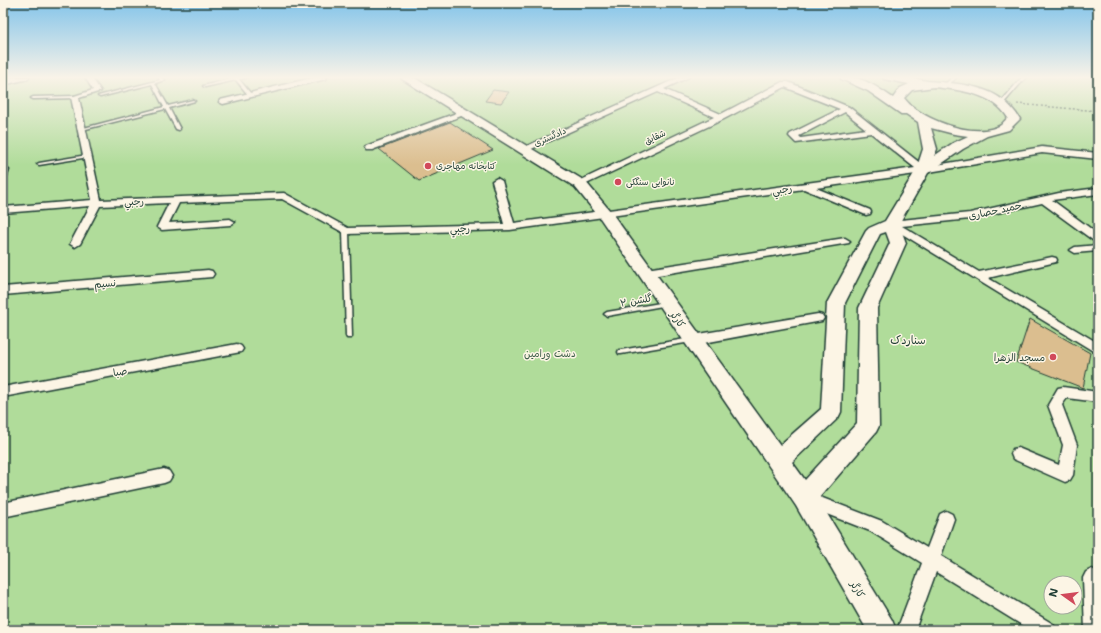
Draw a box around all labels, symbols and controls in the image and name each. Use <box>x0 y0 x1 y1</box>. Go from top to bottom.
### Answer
street label: دادگستری <box>532 125 568 149</box>
street label: شقايق <box>642 127 668 147</box>
place label: کتابخانه مهاجری <box>436 160 496 172</box>
marker: کتابخانه مهاجری <box>423 161 433 171</box>
place label: نانوایی سنگکی <box>626 176 675 188</box>
marker: نانوایی سنگکی <box>613 177 623 187</box>
street label: رجبي <box>771 181 794 200</box>
street label: رجبي <box>124 195 145 211</box>
street label: حمید حصاری <box>967 198 1023 222</box>
street label: رجبي <box>450 222 470 238</box>
street label: نسيم <box>94 276 117 292</box>
street label: گلشن ۲ <box>619 291 653 310</box>
street label: کارگر <box>667 307 688 330</box>
district label: سناردک <box>890 333 926 348</box>
park label: دشت ورامین <box>524 347 576 360</box>
place label: مسجد الزهرا <box>994 351 1045 364</box>
marker: مسجد الزهرا <box>1048 352 1058 362</box>
street label: صبا <box>112 364 128 379</box>
north arrow <box>1043 575 1083 615</box>
street label: کارگر <box>847 577 868 600</box>
text: N <box>1045 586 1062 599</box>

